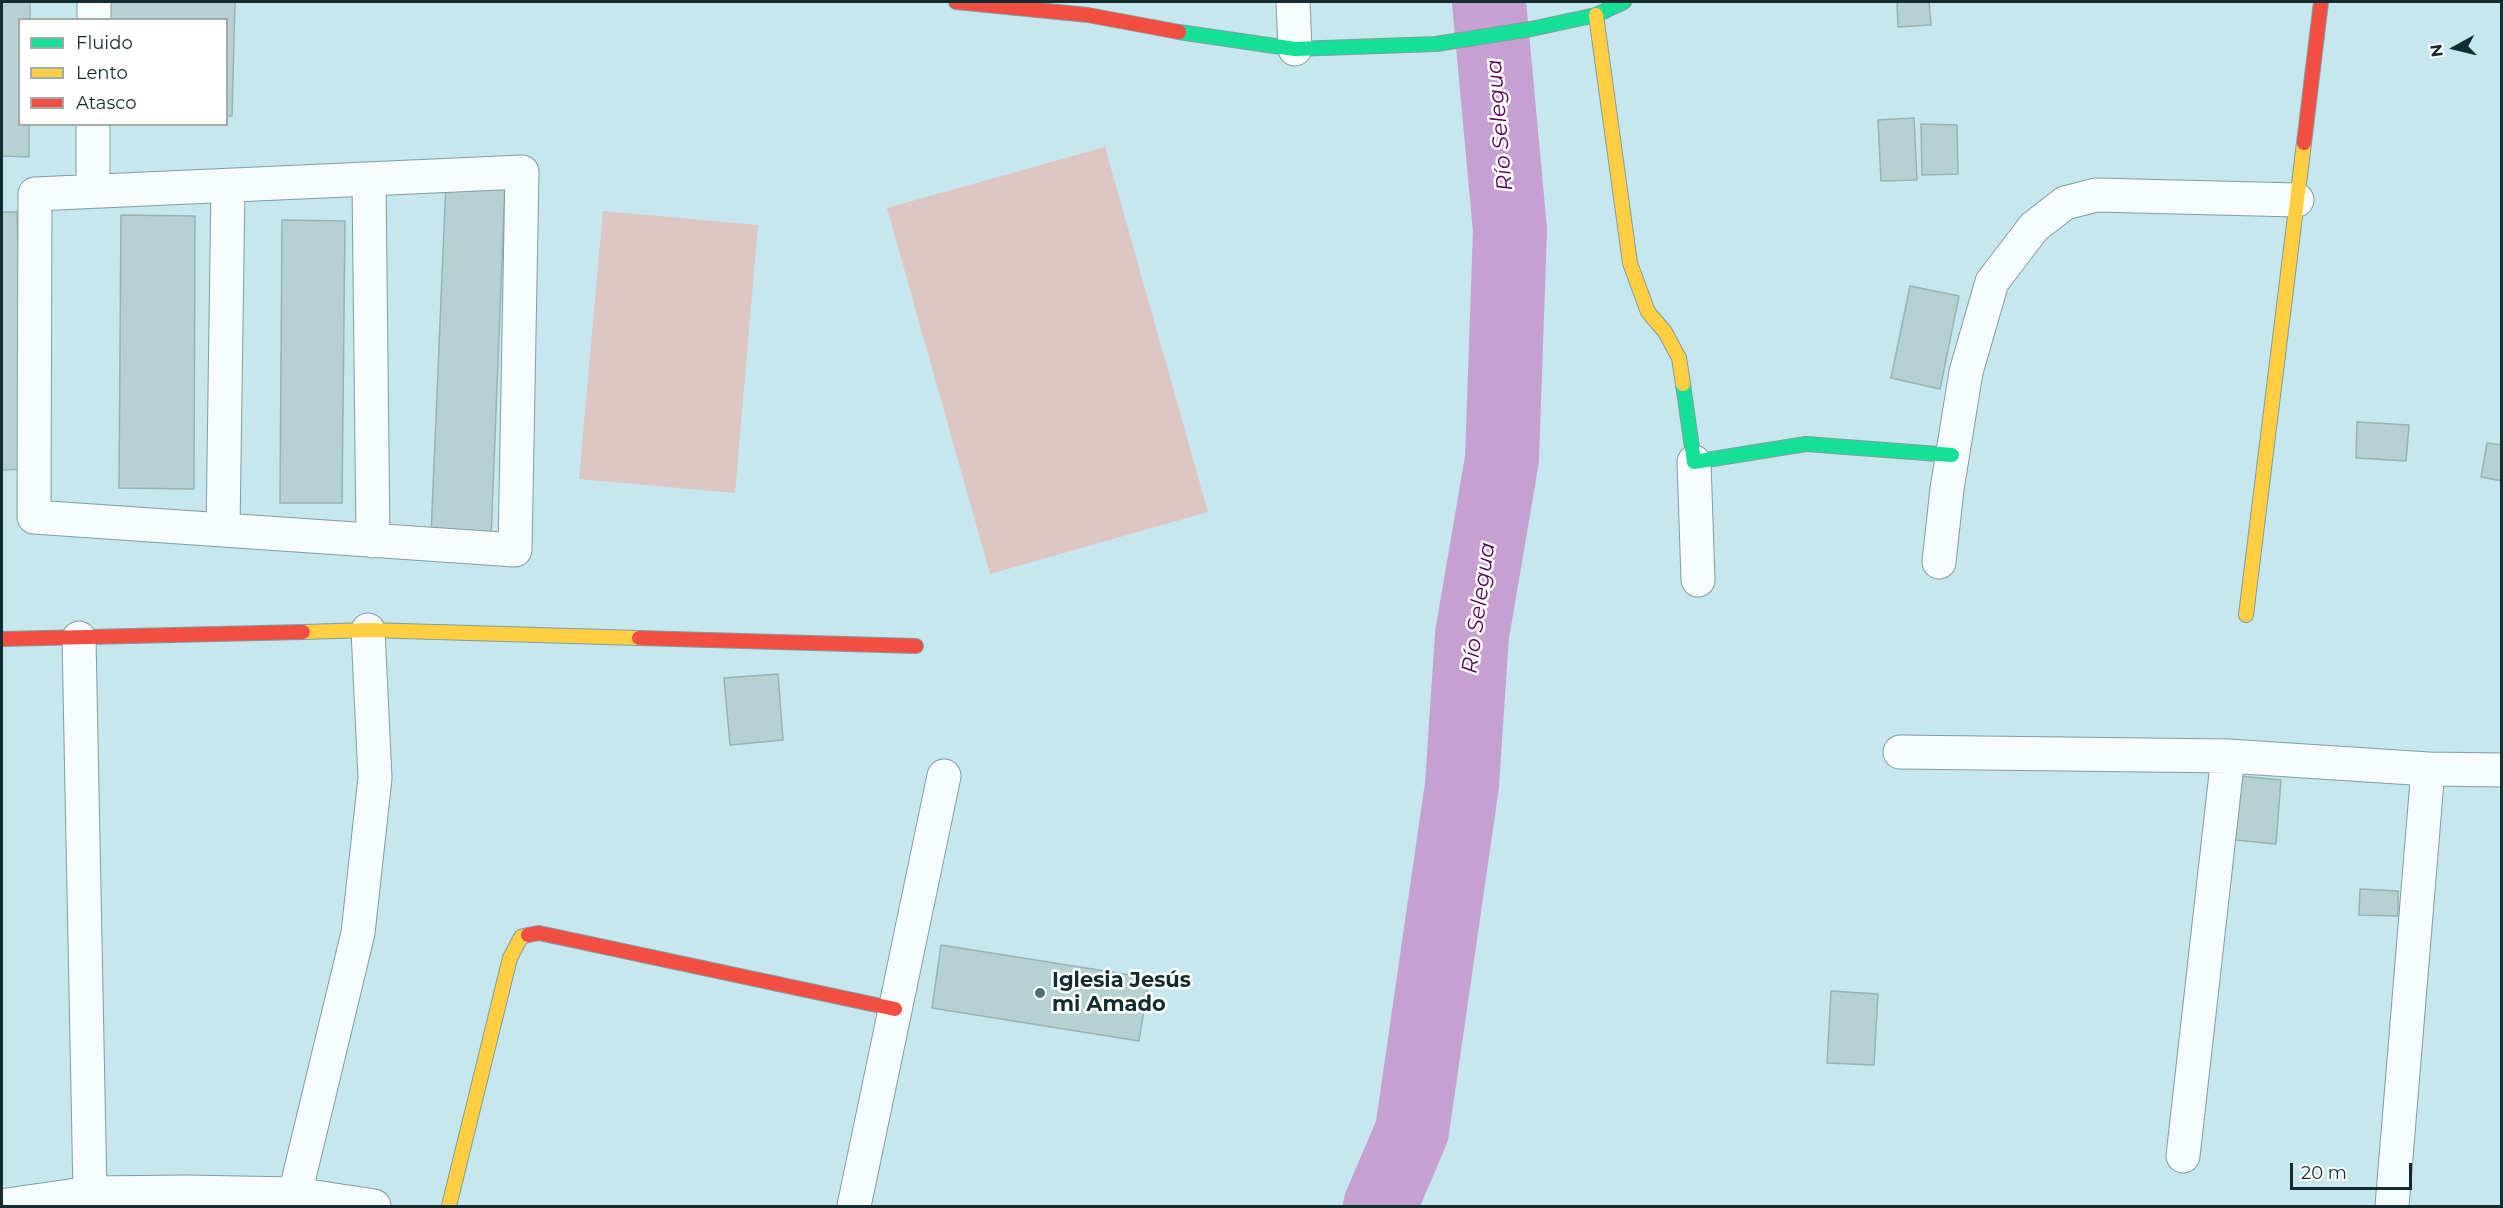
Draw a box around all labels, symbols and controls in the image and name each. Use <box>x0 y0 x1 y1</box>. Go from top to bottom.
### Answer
legend <box>18 18 228 126</box>
north arrow <box>2425 18 2485 78</box>
text: Fluido <box>76 32 133 54</box>
text: N <box>2426 43 2447 58</box>
water label: Río Selegua <box>1481 58 1519 192</box>
text: Lento <box>76 62 128 84</box>
text: Atasco <box>76 92 136 114</box>
water label: Río Selegua <box>1457 541 1501 675</box>
place label: Iglesia Jesús mi Amado <box>1052 968 1191 1018</box>
marker: Iglesia Jesús mi Amado <box>1033 986 1047 1000</box>
scale bar <box>2293 1151 2414 1189</box>
text: 20 m <box>2301 1162 2347 1184</box>

